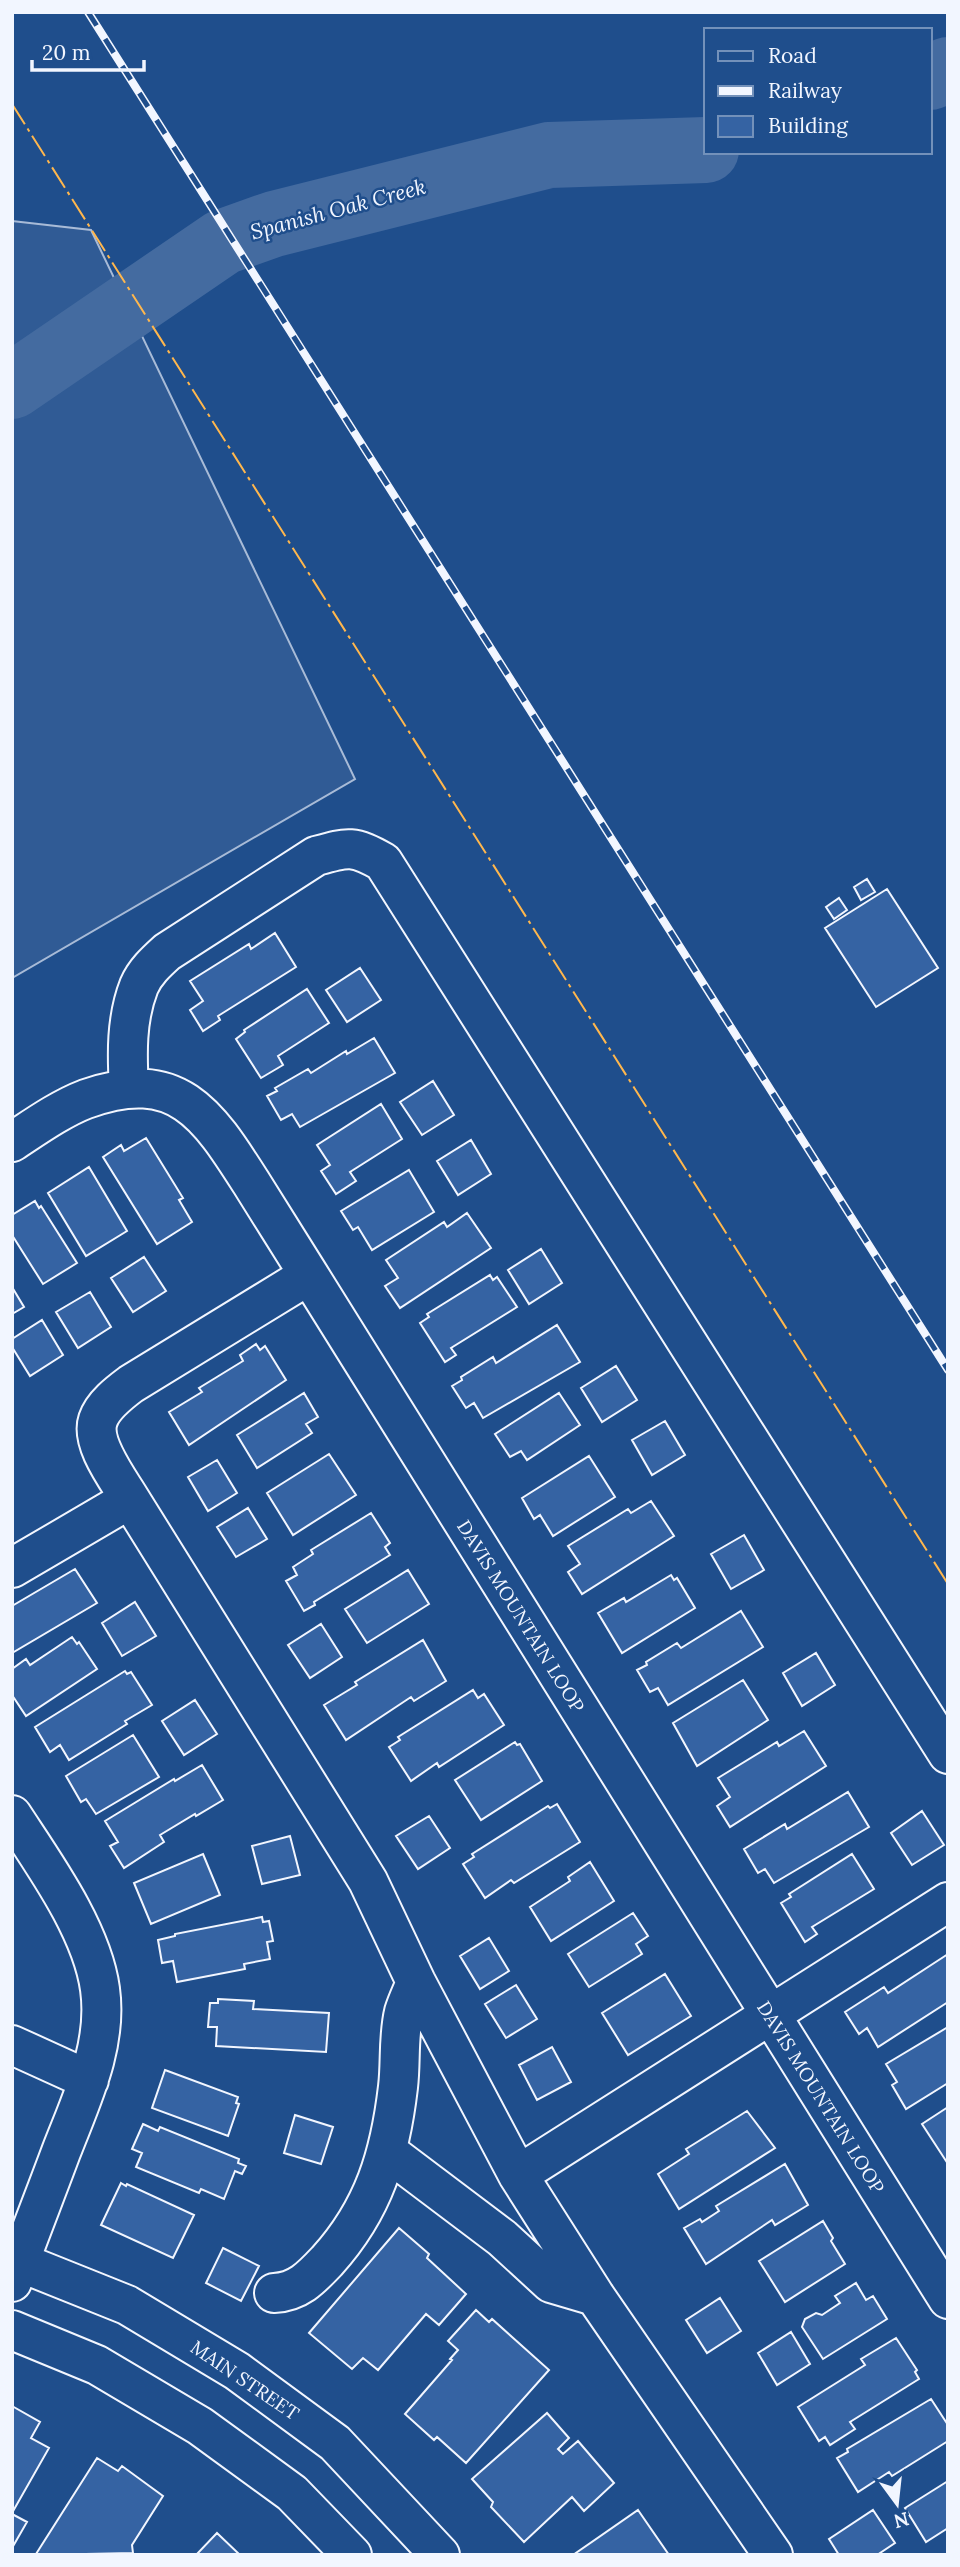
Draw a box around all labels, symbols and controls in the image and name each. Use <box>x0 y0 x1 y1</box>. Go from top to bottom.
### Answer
scale bar <box>32 28 144 72</box>
legend <box>704 28 932 154</box>
text: 20 m <box>42 39 91 66</box>
text: Road <box>768 42 817 69</box>
text: Railway <box>768 77 842 104</box>
text: Building <box>768 112 848 139</box>
water label: Spanish Oak Creek <box>247 173 429 245</box>
street label: DAVIS MOUNTAIN LOOP <box>452 1515 590 1717</box>
street label: DAVIS MOUNTAIN LOOP <box>752 1996 890 2198</box>
street label: MAIN STREET <box>186 2335 304 2425</box>
north arrow <box>862 2469 932 2539</box>
text: N <box>891 2507 912 2534</box>

